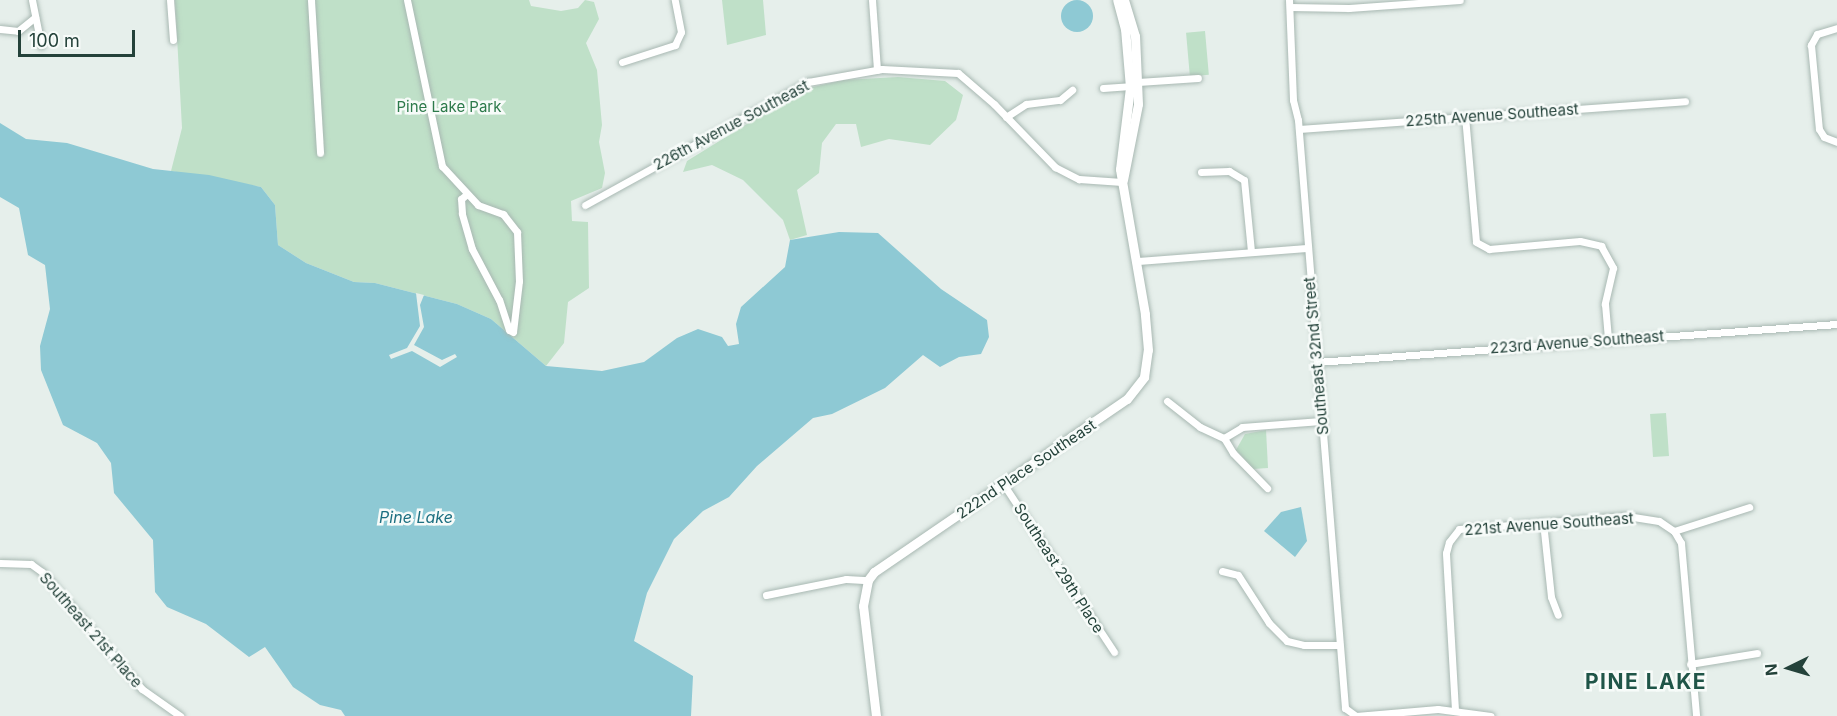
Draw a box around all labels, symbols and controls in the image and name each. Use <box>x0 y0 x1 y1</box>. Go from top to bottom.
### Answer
scale bar <box>21 18 138 56</box>
text: 100 m <box>29 30 80 51</box>
street label: 226th Avenue Southeast <box>650 76 812 174</box>
park label: Pine Lake Park <box>397 98 501 116</box>
street label: 225th Avenue Southeast <box>1405 100 1579 130</box>
street label: Southeast 32nd Street <box>1300 276 1332 436</box>
street label: 223rd Avenue Southeast <box>1489 327 1665 357</box>
street label: 222nd Place Southeast <box>953 416 1099 522</box>
street label: Southeast 29th Place <box>1010 500 1108 636</box>
water label: Pine Lake <box>379 507 453 527</box>
street label: 221st Avenue Southeast <box>1464 509 1634 539</box>
street label: Southeast 21st Place <box>36 569 146 691</box>
north arrow <box>1759 638 1819 698</box>
text: N <box>1761 663 1782 677</box>
district label: PINE LAKE <box>1585 669 1707 695</box>

